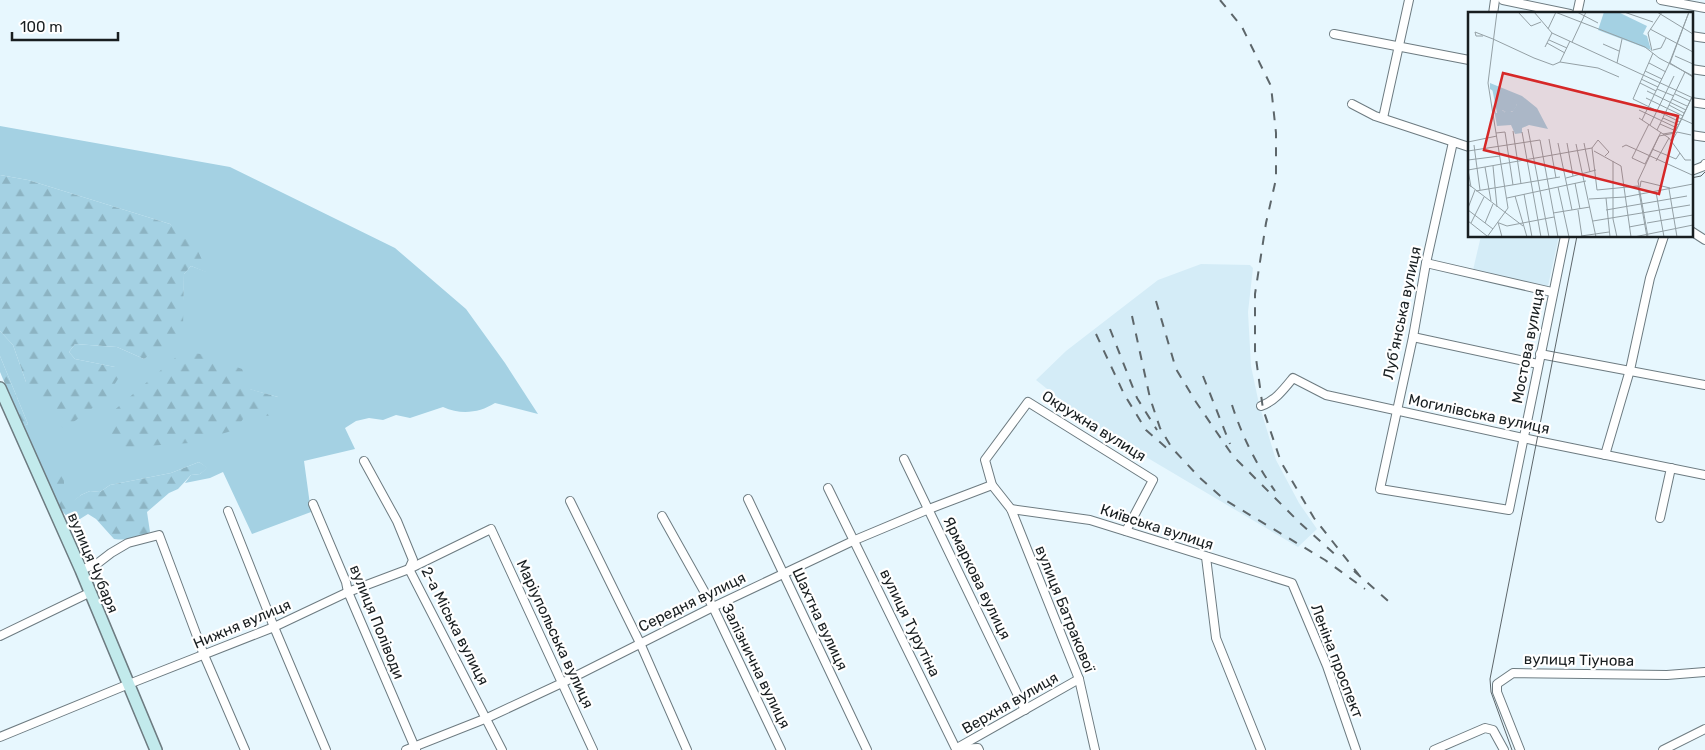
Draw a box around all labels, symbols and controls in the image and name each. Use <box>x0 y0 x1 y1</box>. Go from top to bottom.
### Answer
scale bar <box>12 10 119 42</box>
inset map <box>1468 12 1692 238</box>
text: 100 m <box>20 18 62 36</box>
street label: Луб'янська вулиця <box>1379 245 1425 381</box>
street label: Мостова вулиця <box>1508 287 1548 405</box>
street label: Окружна вулиця <box>1039 387 1149 465</box>
street label: Могилівська вулиця <box>1407 390 1551 438</box>
street label: Київська вулиця <box>1098 500 1216 554</box>
street label: вулиця Чубаря <box>64 510 122 616</box>
street label: Ярмаркова вулиця <box>939 514 1015 642</box>
street label: вулиця Батракової <box>1031 543 1099 675</box>
street label: Маріупольська вулиця <box>513 557 597 711</box>
street label: вулиця Поліводи <box>346 562 408 682</box>
street label: 2-а Міська вулиця <box>417 564 493 688</box>
street label: Шахтна вулиця <box>788 565 852 673</box>
street label: вулиця Турутіна <box>876 566 944 680</box>
street label: Середня вулиця <box>635 568 749 636</box>
street label: Нижня вулиця <box>190 595 294 653</box>
street label: Залізнична вулиця <box>718 601 794 731</box>
street label: Леніна проспект <box>1307 602 1367 721</box>
street label: вулиця Тіунова <box>1524 650 1634 670</box>
street label: Верхня вулиця <box>959 668 1061 738</box>

